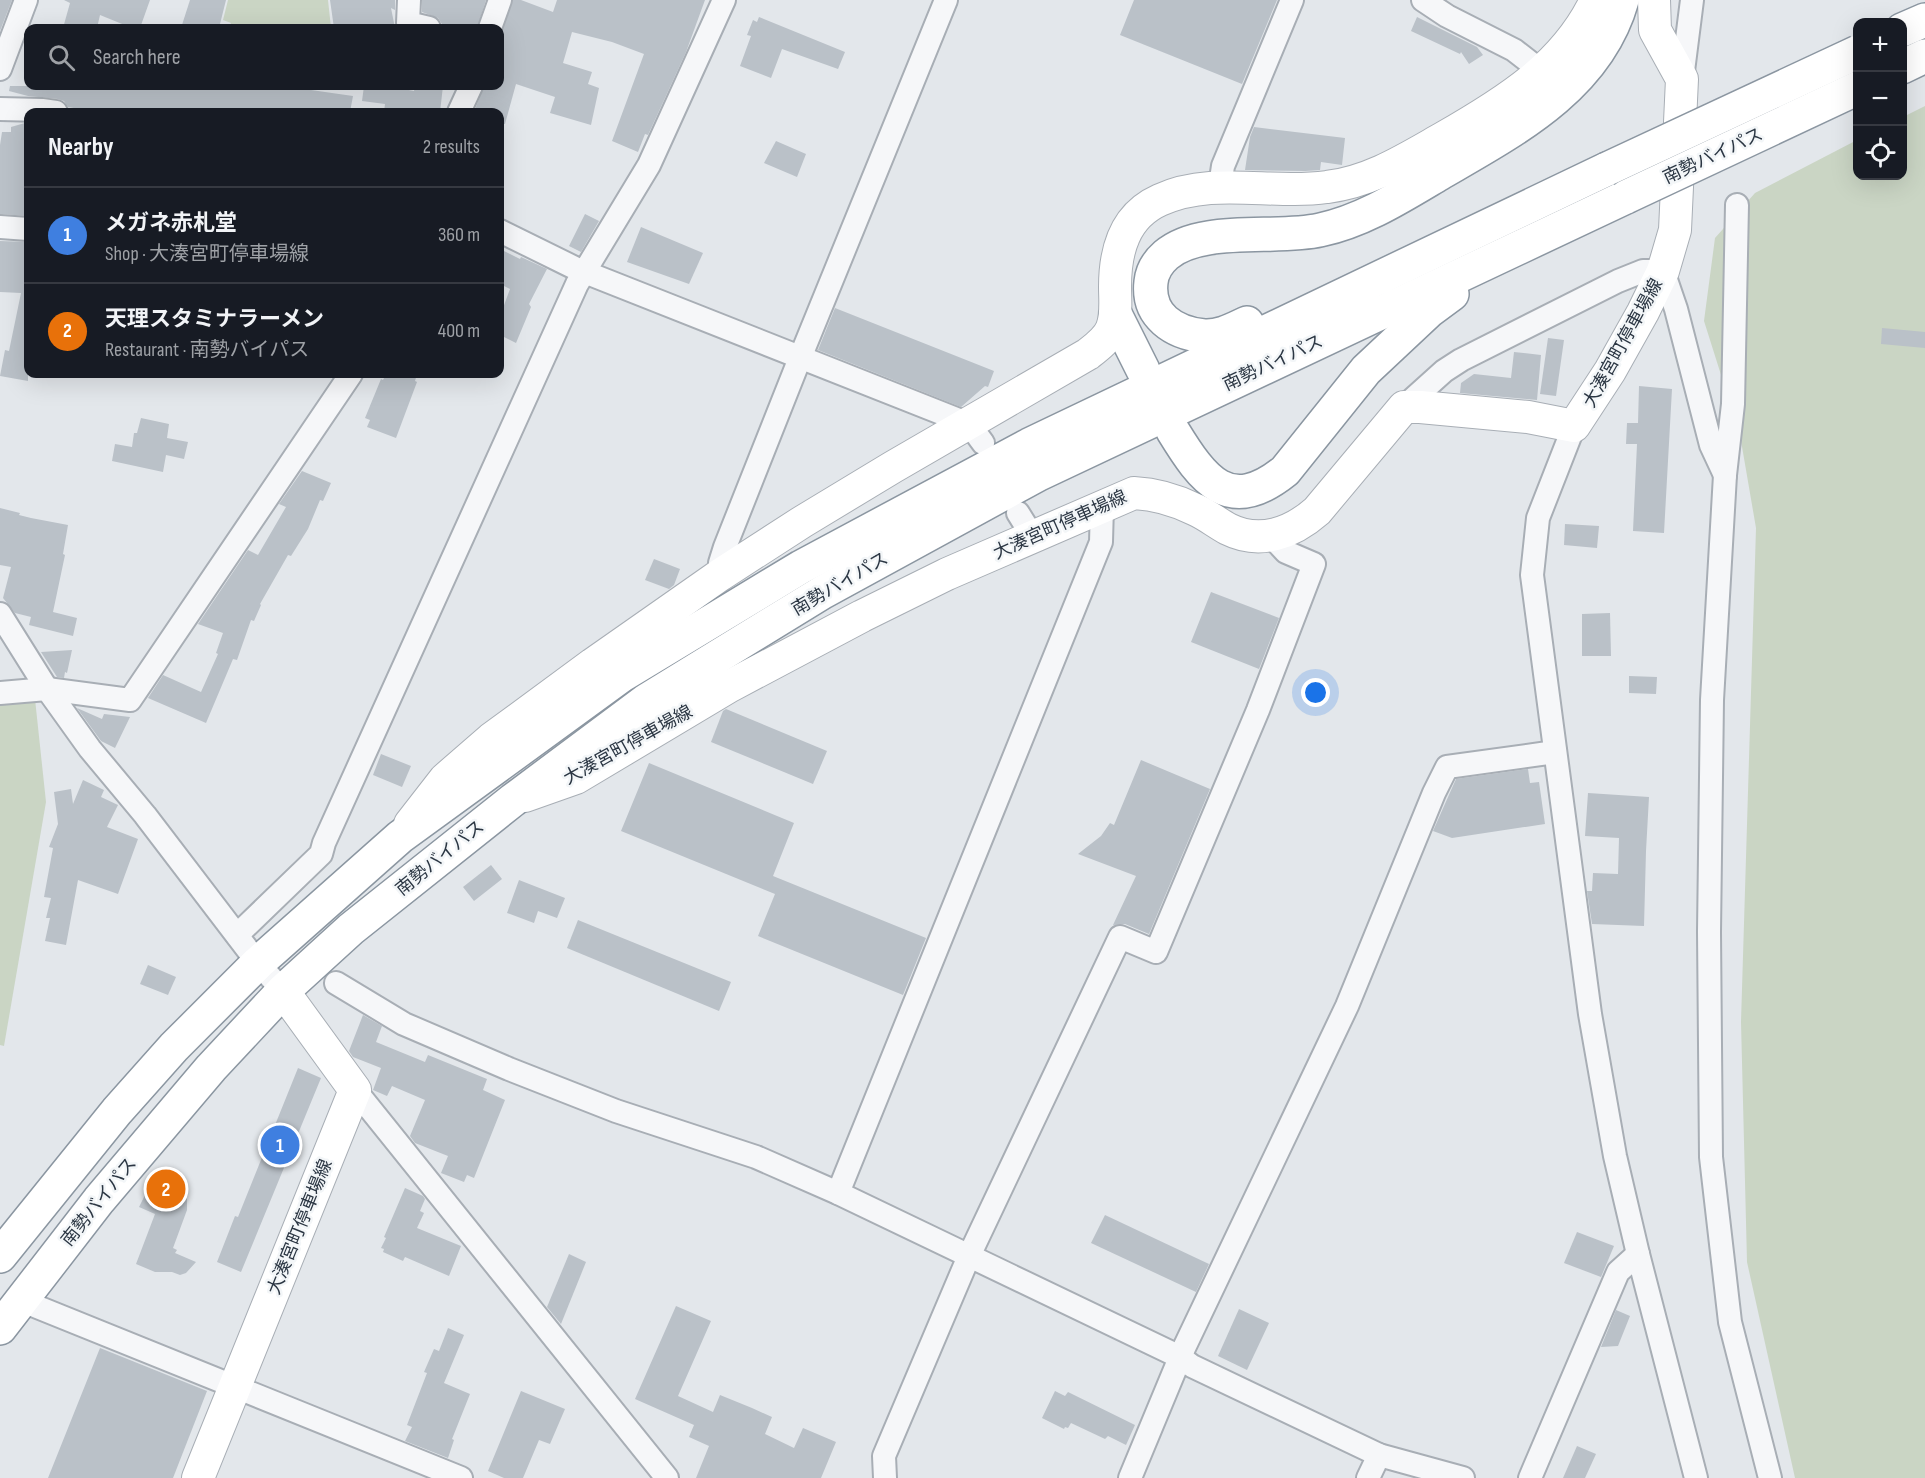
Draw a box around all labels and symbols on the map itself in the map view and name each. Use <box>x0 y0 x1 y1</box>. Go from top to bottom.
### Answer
street label: 南勢バイパス <box>1660 124 1766 188</box>
street label: 大湊宮町停車場線 <box>1579 275 1667 411</box>
street label: 南勢バイパス <box>1220 331 1326 395</box>
street label: 大湊宮町停車場線 <box>990 486 1130 564</box>
street label: 南勢バイパス <box>788 548 892 620</box>
your location <box>1301 678 1330 707</box>
street label: 大湊宮町停車場線 <box>560 701 696 789</box>
street label: 南勢バイパス <box>392 816 488 900</box>
pin: 1 <box>260 1122 300 1168</box>
street label: 南勢バイパス <box>57 1154 141 1250</box>
street label: 大湊宮町停車場線 <box>263 1156 337 1298</box>
pin: 2 <box>146 1166 186 1212</box>

